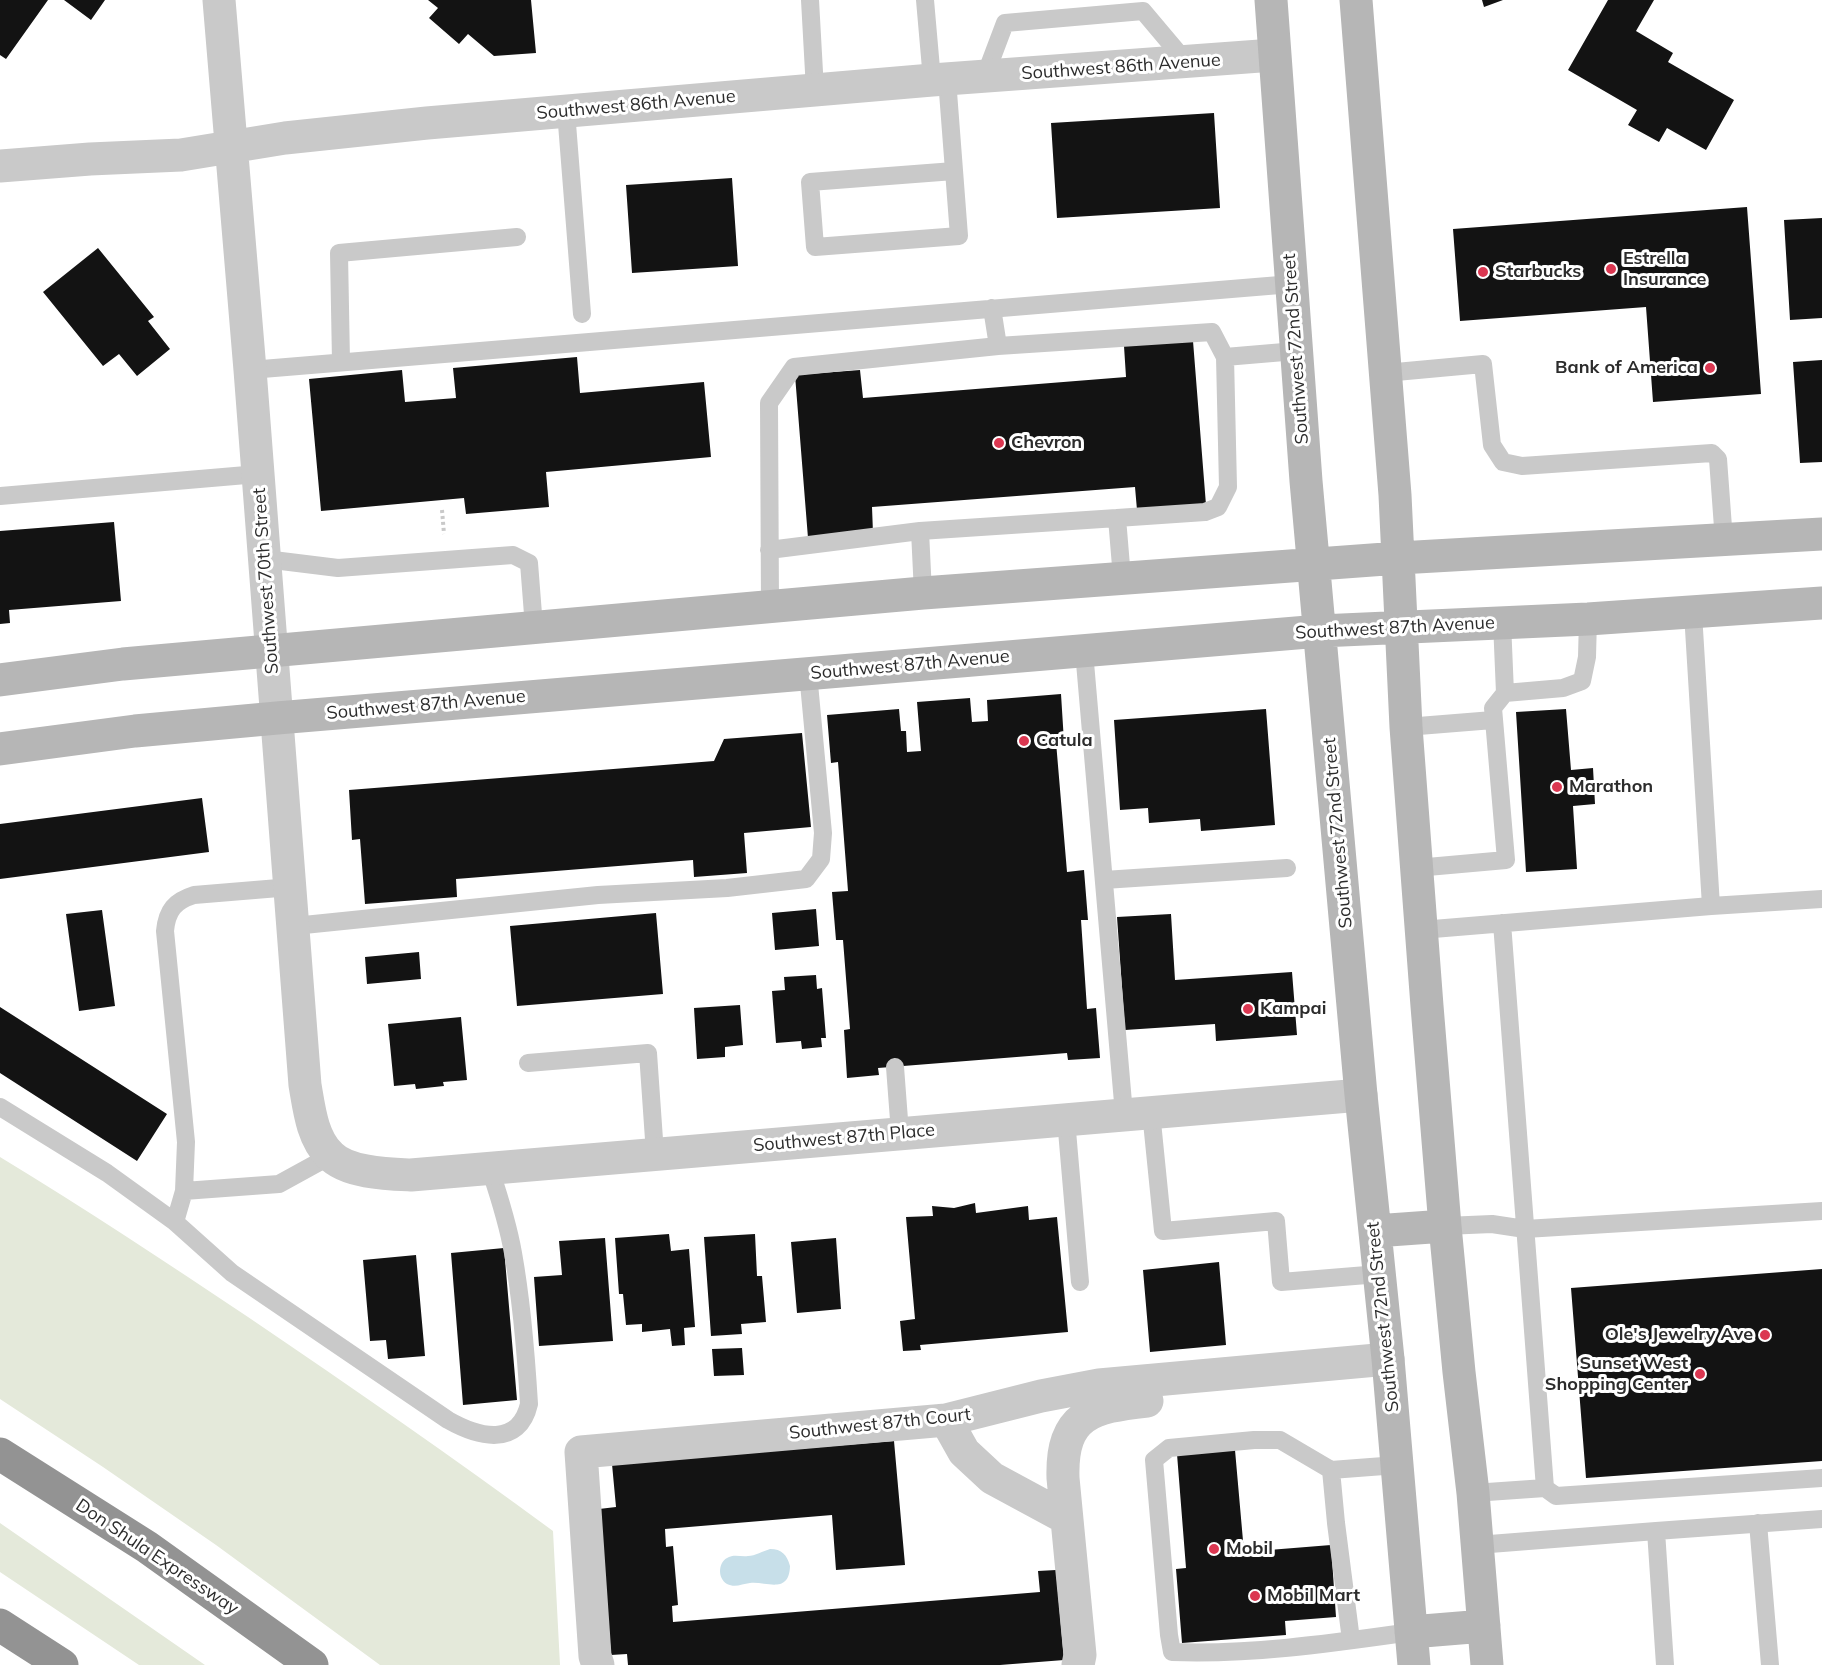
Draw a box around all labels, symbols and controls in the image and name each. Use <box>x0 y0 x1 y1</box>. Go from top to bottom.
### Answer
street label: Southwest 86th Avenue <box>1021 49 1221 85</box>
street label: Southwest 86th Avenue <box>536 86 736 124</box>
place label: Estrella Insurance <box>1623 248 1706 290</box>
street label: Southwest 72nd Street <box>1279 253 1313 445</box>
place label: Starbucks <box>1495 261 1581 283</box>
marker: Estrella Insurance <box>1604 262 1618 276</box>
marker: Starbucks <box>1476 265 1490 279</box>
place label: Bank of America <box>1555 357 1698 379</box>
marker: Bank of America <box>1703 361 1717 375</box>
place label: Chevron <box>1011 432 1082 454</box>
marker: Chevron <box>992 436 1006 450</box>
street label: Southwest 70th Street <box>249 487 283 675</box>
street label: Southwest 87th Avenue <box>1295 612 1495 644</box>
street label: Southwest 87th Avenue <box>810 646 1010 684</box>
street label: Southwest 87th Avenue <box>326 686 526 724</box>
place label: Catula <box>1036 730 1093 752</box>
marker: Catula <box>1017 734 1031 748</box>
street label: Southwest 72nd Street <box>1319 737 1357 929</box>
place label: Marathon <box>1569 776 1653 798</box>
marker: Marathon <box>1550 780 1564 794</box>
place label: Kampai <box>1260 998 1326 1020</box>
marker: Kampai <box>1241 1002 1255 1016</box>
street label: Southwest 87th Place <box>752 1119 936 1157</box>
street label: Southwest 72nd Street <box>1362 1221 1404 1413</box>
place label: Ole's Jewelry Ave <box>1605 1324 1753 1346</box>
marker: Ole's Jewelry Ave <box>1758 1328 1772 1342</box>
place label: Sunset West Shopping Center <box>1545 1353 1688 1396</box>
marker: Sunset West Shopping Center <box>1693 1367 1707 1381</box>
street label: Southwest 87th Court <box>788 1404 972 1444</box>
street label: Don Shula Expressway <box>72 1494 242 1620</box>
place label: Mobil <box>1226 1538 1273 1560</box>
marker: Mobil <box>1207 1542 1221 1556</box>
place label: Mobil Mart <box>1267 1585 1360 1607</box>
marker: Mobil Mart <box>1248 1589 1262 1603</box>

